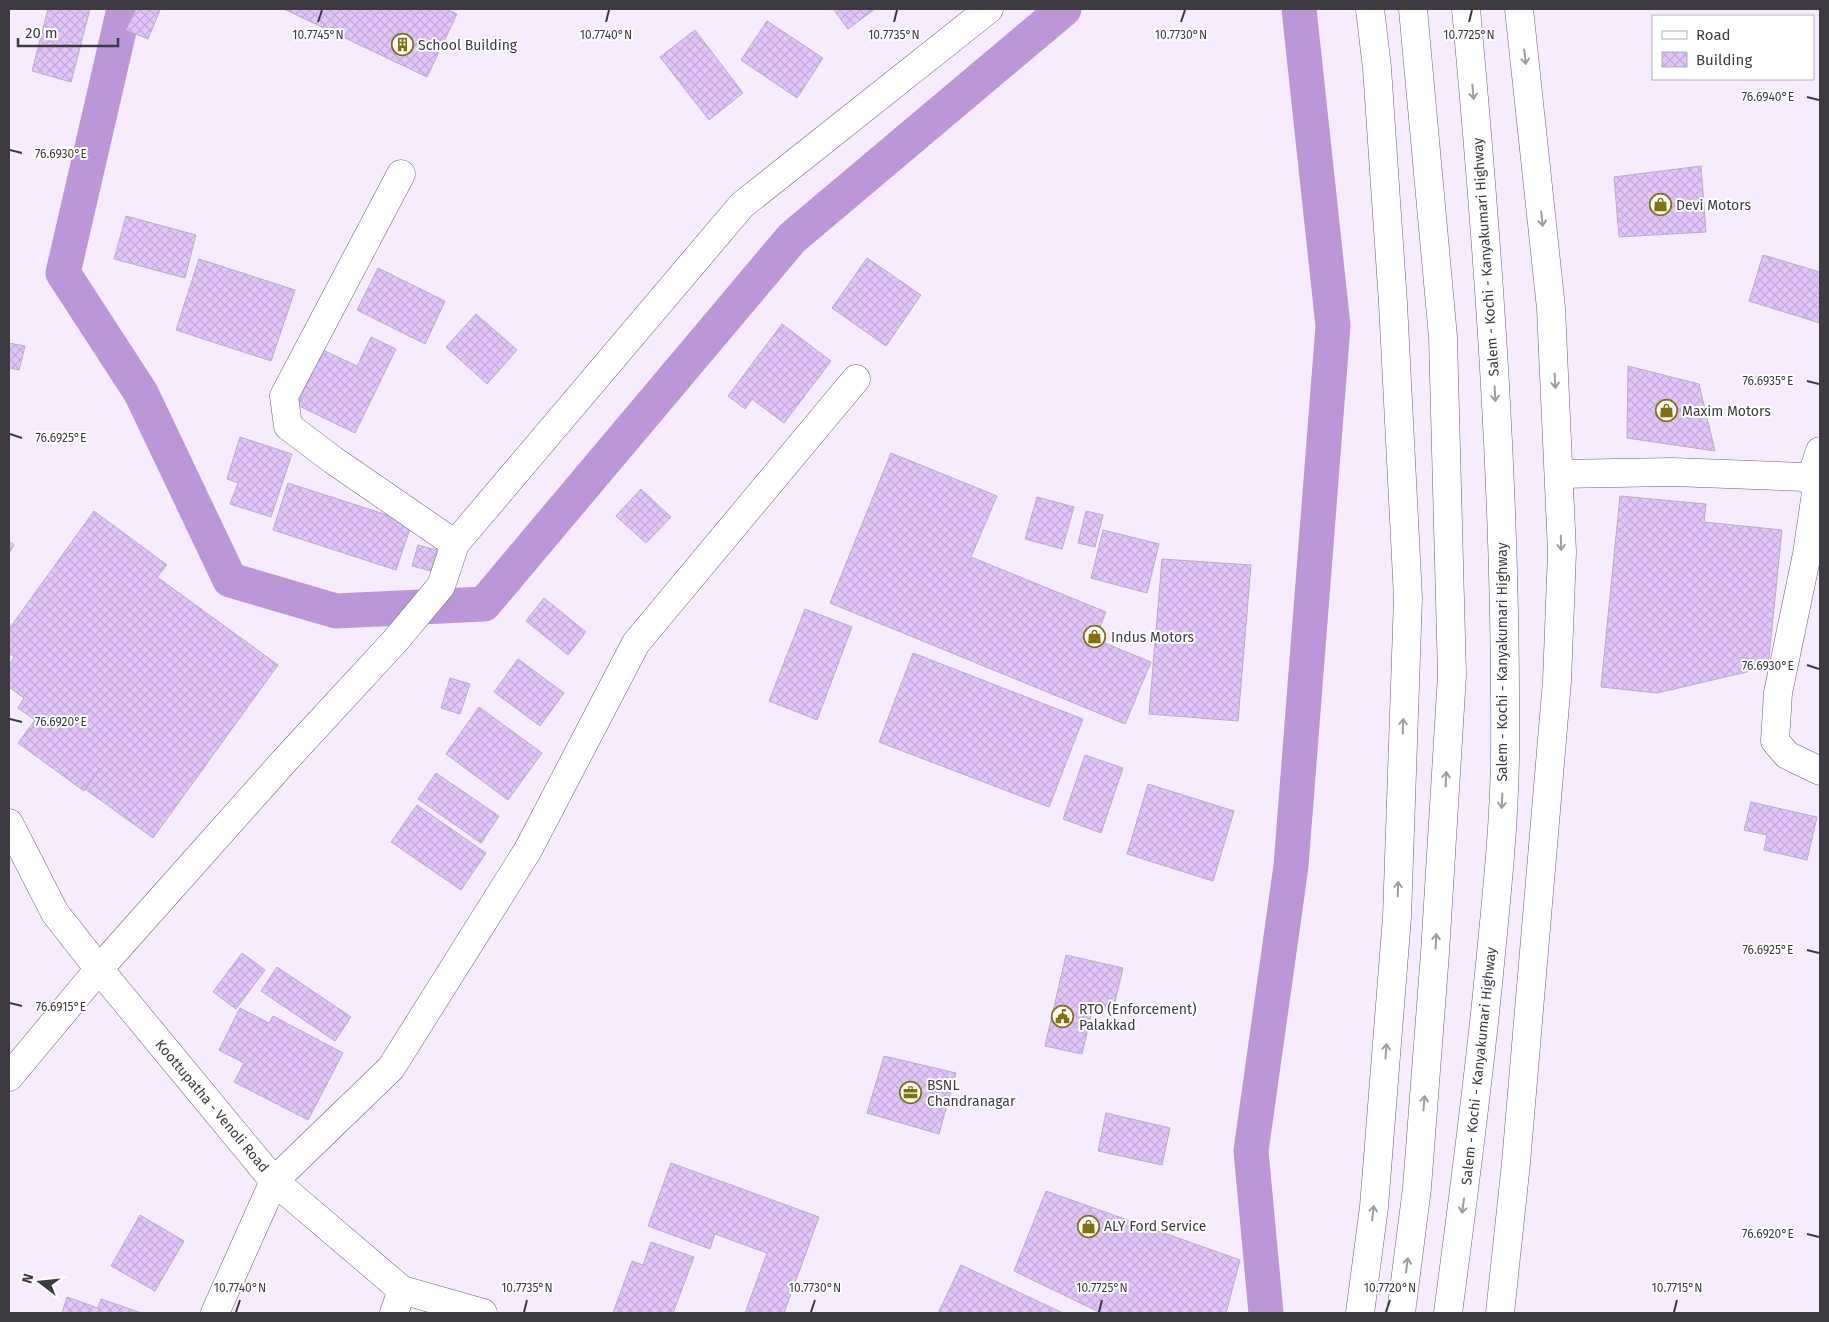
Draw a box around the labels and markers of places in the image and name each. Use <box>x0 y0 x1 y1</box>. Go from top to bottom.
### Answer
building icon: School Building <box>390 33 414 57</box>
place label: School Building <box>418 37 518 54</box>
shop icon: Devi Motors <box>1648 193 1672 217</box>
place label: Devi Motors <box>1676 197 1751 214</box>
shop icon: Maxim Motors <box>1654 399 1678 423</box>
place label: Maxim Motors <box>1682 403 1771 420</box>
shop icon: Indus Motors <box>1083 625 1107 649</box>
place label: Indus Motors <box>1111 629 1194 646</box>
place label: RTO (Enforcement) Palakkad <box>1079 1001 1197 1034</box>
public building icon: RTO (Enforcement) Palakkad <box>1051 1005 1075 1029</box>
place label: BSNL Chandranagar <box>927 1077 1016 1110</box>
office icon: BSNL Chandranagar <box>899 1081 923 1105</box>
shop icon: ALY Ford Service <box>1076 1214 1100 1238</box>
place label: ALY Ford Service <box>1104 1218 1206 1235</box>

